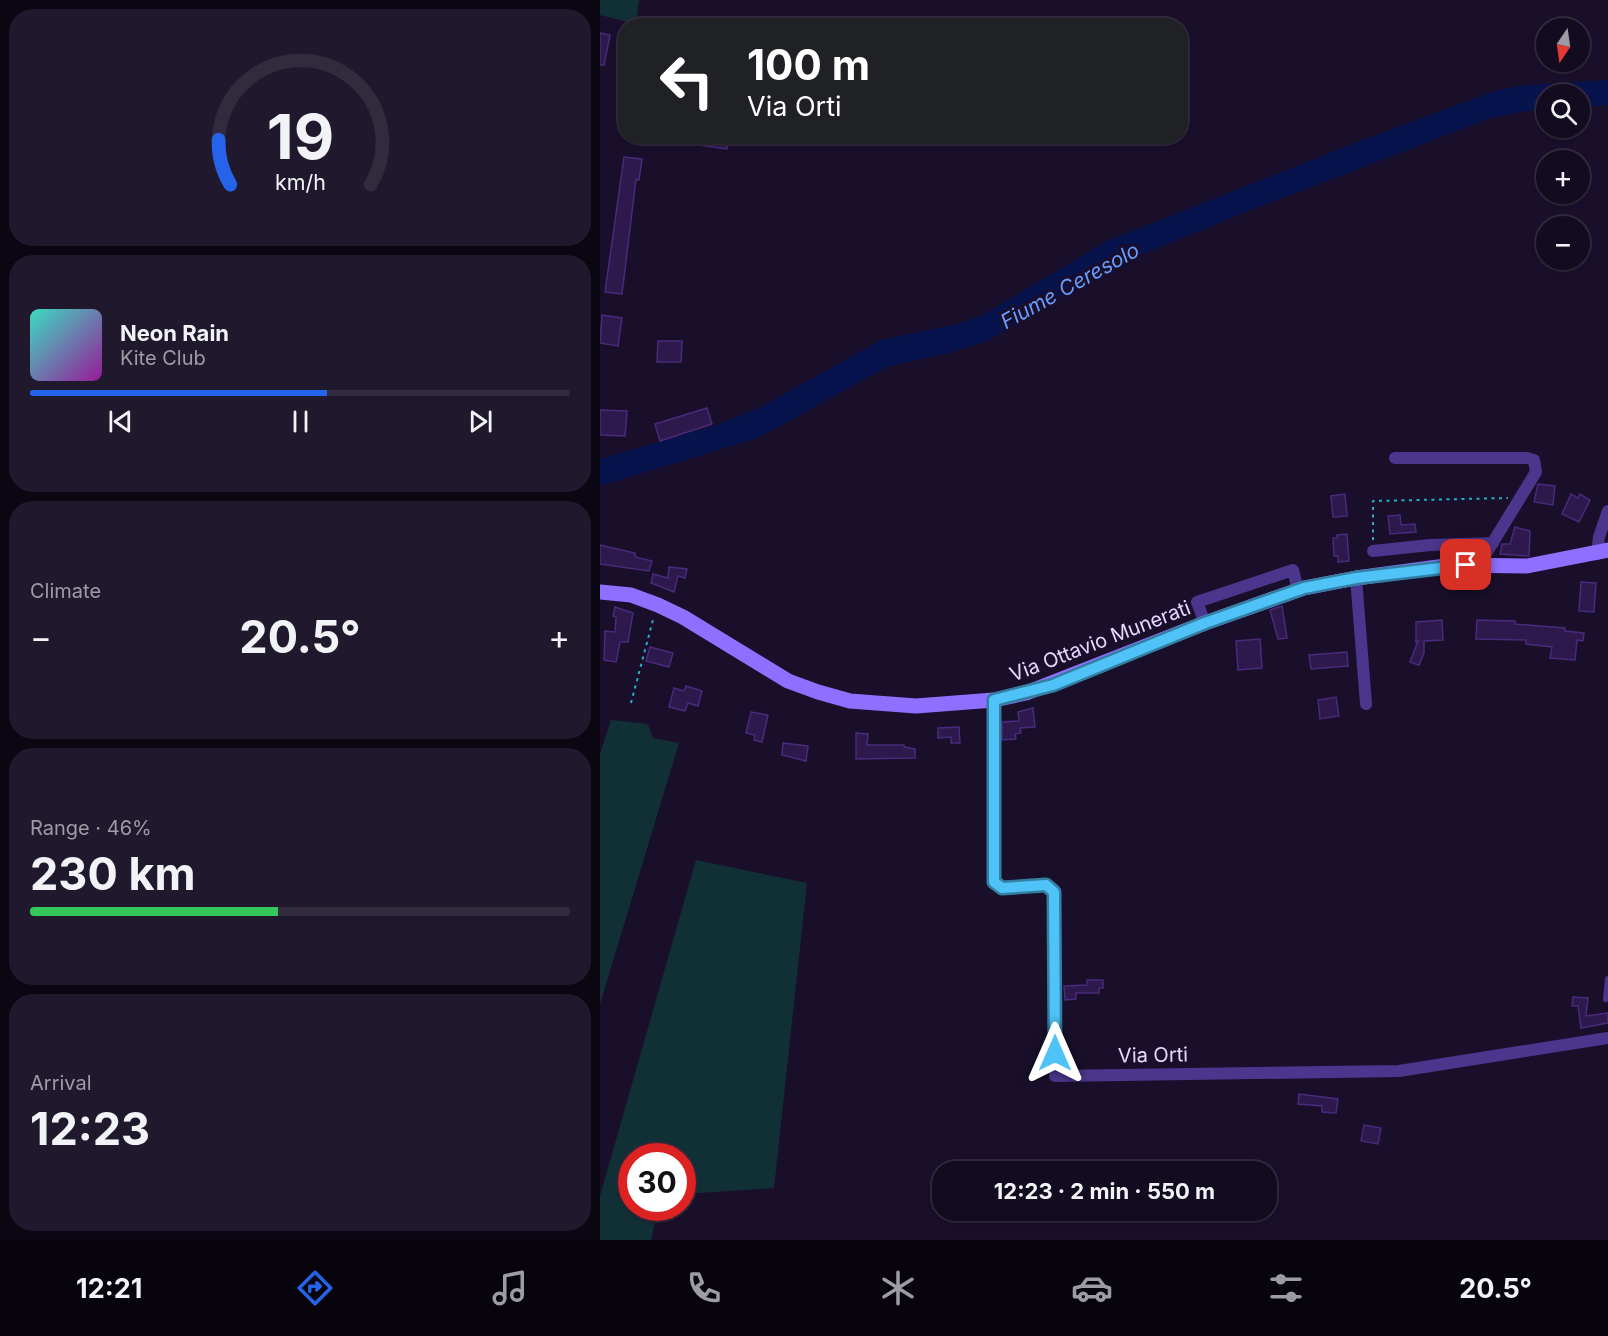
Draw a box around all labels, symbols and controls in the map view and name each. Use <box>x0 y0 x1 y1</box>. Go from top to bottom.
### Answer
north arrow <box>1536 18 1590 72</box>
map controls <box>1536 18 1590 270</box>
text: 100 m <box>747 39 870 90</box>
icon: left <box>648 42 726 120</box>
button: search <box>1536 84 1590 138</box>
text: Via Orti <box>747 90 842 123</box>
text: 19 <box>266 99 334 174</box>
button: + <box>1536 150 1590 204</box>
text: km/h <box>275 169 325 195</box>
button: − <box>1536 216 1590 270</box>
water label: Fiume Ceresolo <box>996 237 1143 334</box>
text: Neon Rain <box>120 320 229 346</box>
text: Kite Club <box>120 346 206 370</box>
icon: previous <box>104 405 137 438</box>
icon: pause <box>284 405 317 438</box>
icon: next <box>464 405 497 438</box>
pin <box>1440 539 1491 590</box>
icon: arrive <box>1449 548 1482 581</box>
text: Climate <box>30 579 101 603</box>
street label: Via Ottavio Munerati <box>1006 595 1194 687</box>
text: 20.5° <box>239 609 361 664</box>
text: − <box>30 617 52 657</box>
text: + <box>548 617 570 657</box>
text: Range · 46% <box>30 816 152 840</box>
text: 230 km <box>30 846 196 901</box>
position arrow <box>1023 1021 1087 1085</box>
street label: Via Orti <box>1118 1042 1188 1068</box>
text: Arrival <box>30 1071 92 1095</box>
text: 12:23 <box>30 1101 150 1156</box>
speed limit sign: 30 <box>618 1143 696 1221</box>
text: 12:23 · 2 min · 550 m <box>994 1178 1215 1204</box>
icon: directions <box>294 1267 336 1309</box>
icon: music <box>489 1267 531 1309</box>
icon: phone <box>683 1267 725 1309</box>
icon: climate <box>877 1267 919 1309</box>
icon: car <box>1071 1267 1113 1309</box>
icon: filters <box>1265 1267 1307 1309</box>
text: 12:21 <box>76 1272 142 1305</box>
text: 20.5° <box>1459 1272 1532 1305</box>

